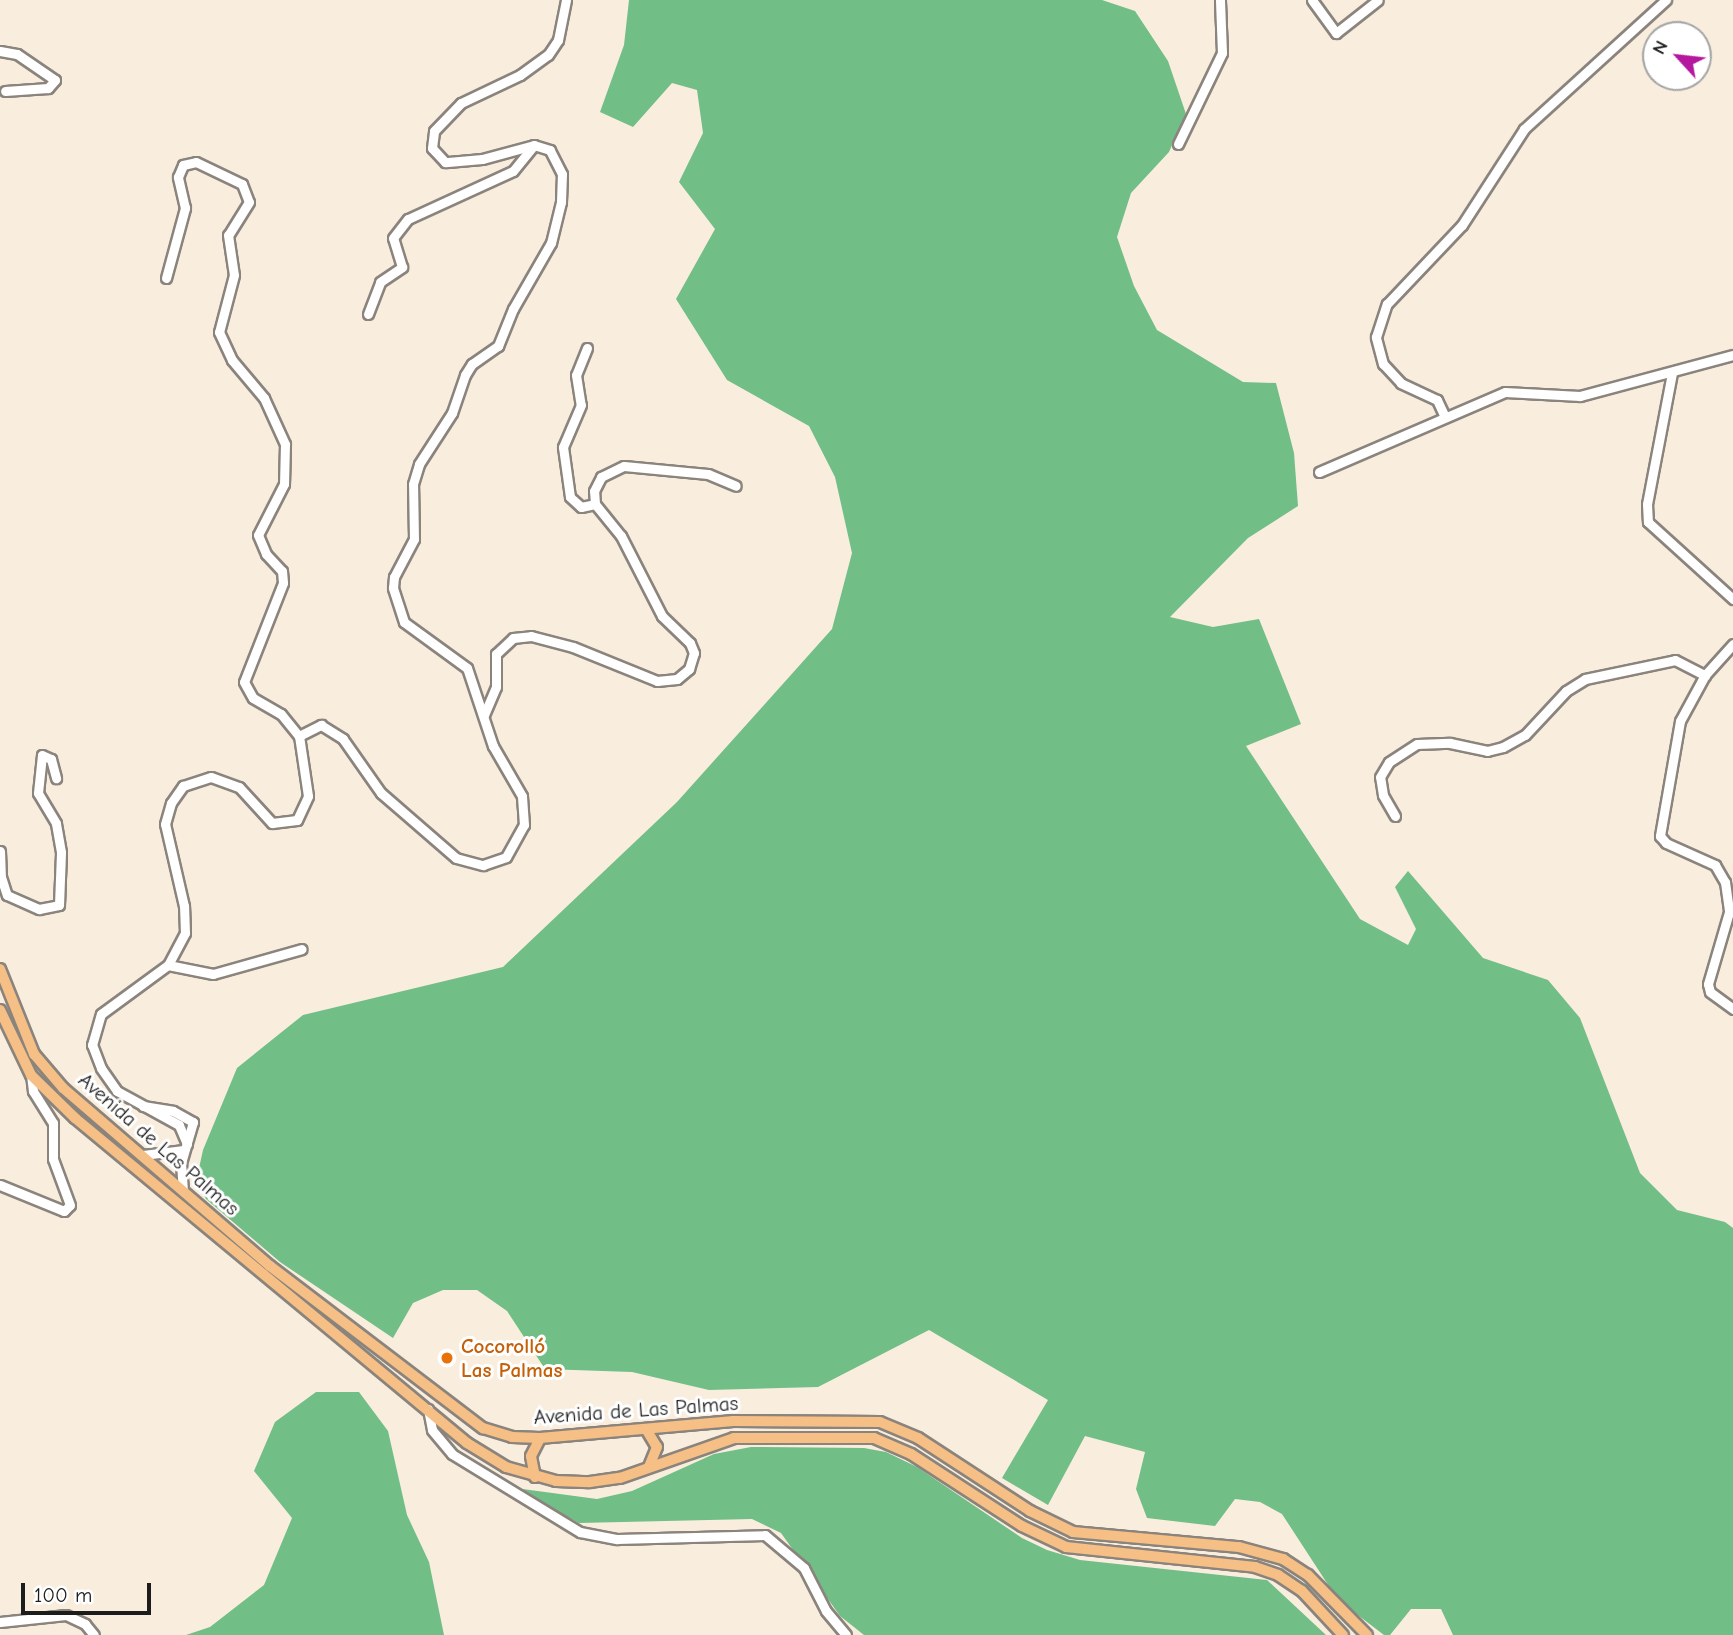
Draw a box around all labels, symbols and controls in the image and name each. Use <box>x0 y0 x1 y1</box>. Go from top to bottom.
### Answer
north arrow <box>1642 21 1712 91</box>
text: N <box>1647 37 1673 58</box>
street label: Avenida de Las Palmas <box>73 1067 245 1221</box>
place label: Cocorolló Las Palmas <box>461 1333 562 1383</box>
marker: Cocorolló Las Palmas <box>439 1350 455 1366</box>
street label: Avenida de Las Palmas <box>533 1390 739 1430</box>
scale bar <box>24 1568 154 1612</box>
text: 100 m <box>34 1583 92 1607</box>

